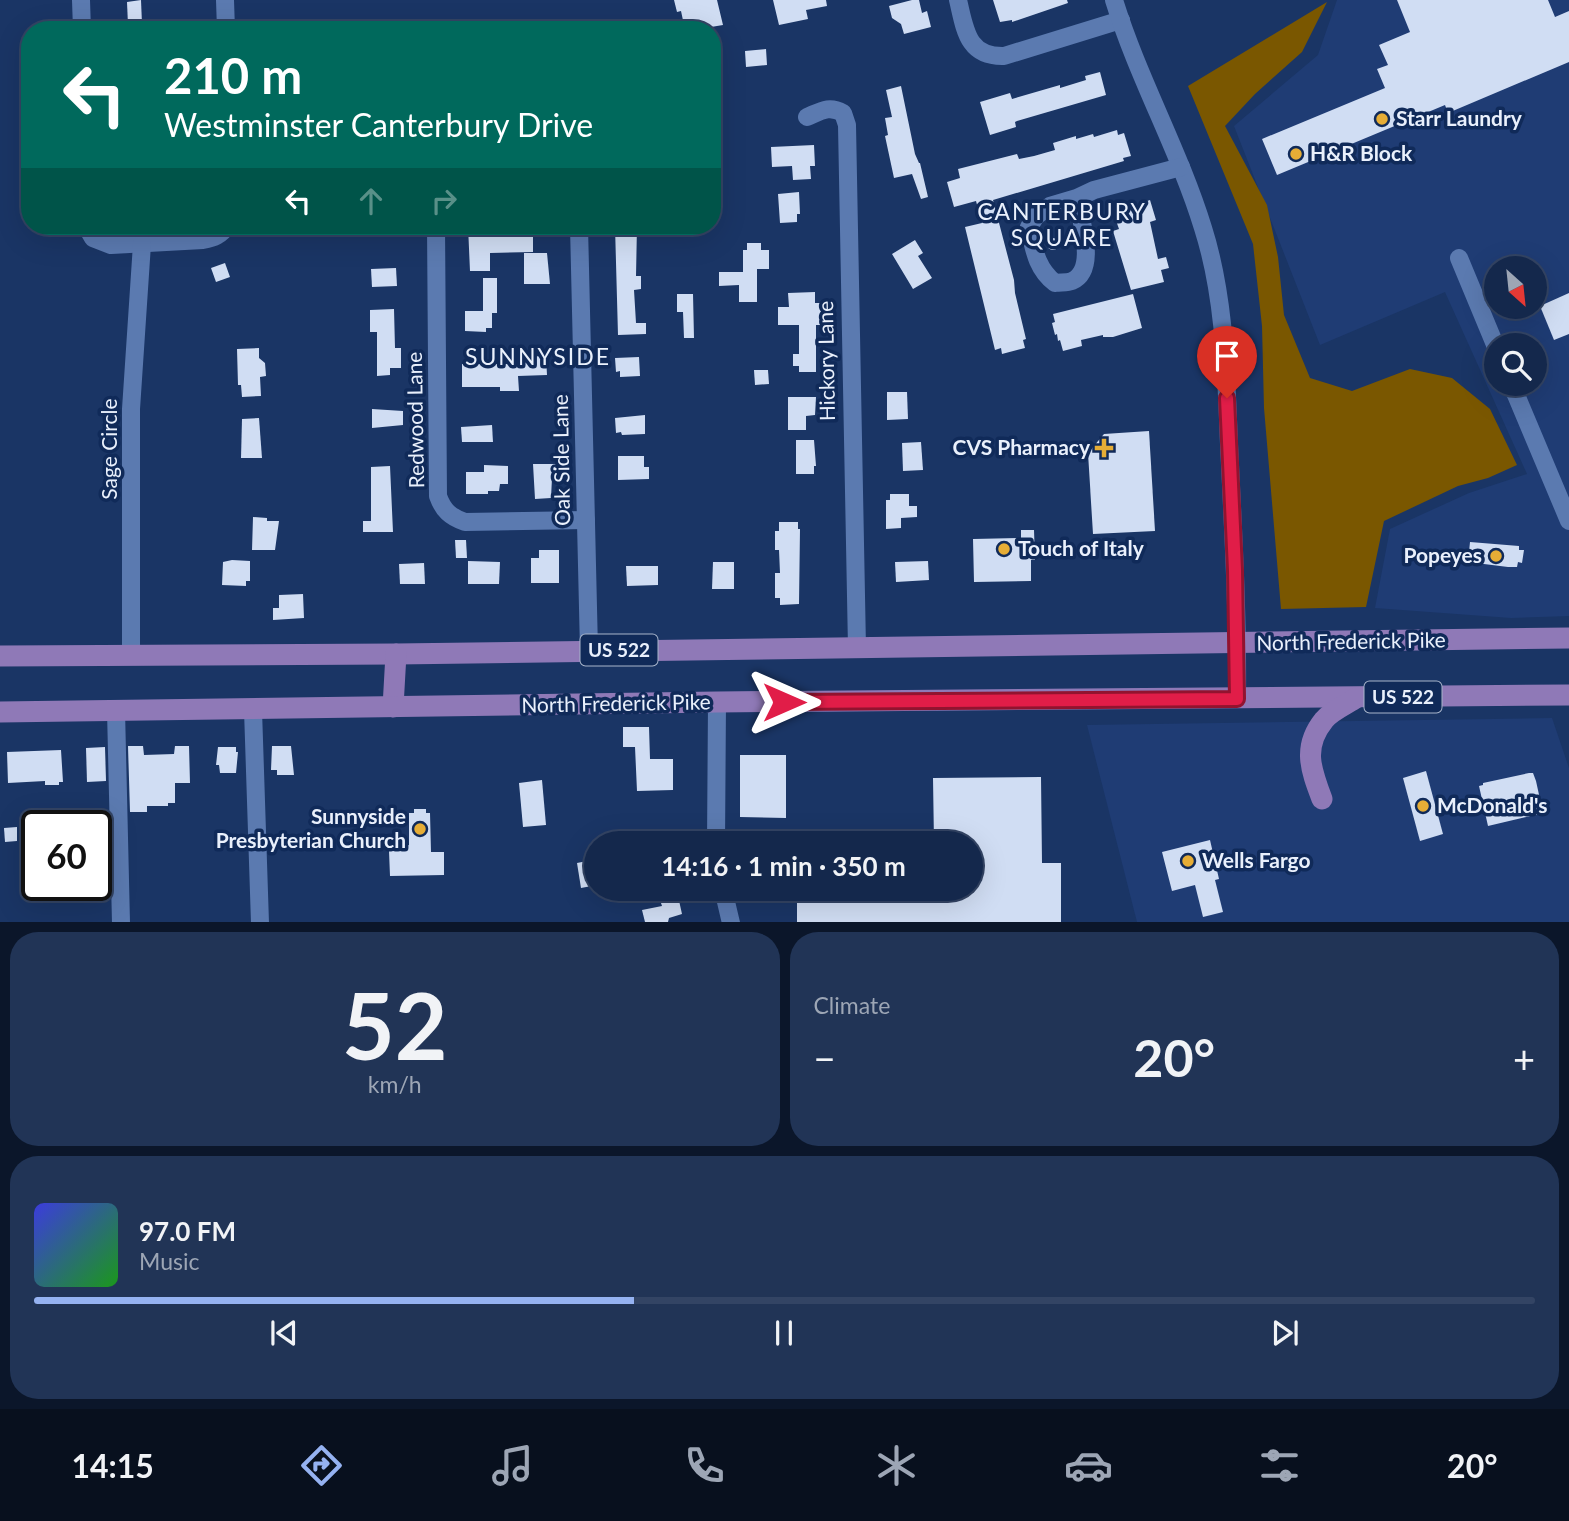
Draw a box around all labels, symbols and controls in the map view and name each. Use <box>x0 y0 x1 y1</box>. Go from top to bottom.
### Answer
text: 210 m <box>164 46 302 104</box>
icon: left <box>49 49 140 140</box>
text: Westminster Canterbury Drive <box>164 105 593 144</box>
place label: Starr Laundry <box>1396 105 1523 130</box>
marker: Starr Laundry <box>1374 111 1390 127</box>
place label: H&R Block <box>1310 140 1413 165</box>
marker: H&R Block <box>1288 146 1304 162</box>
icon: left <box>279 182 317 220</box>
icon: ahead <box>352 182 390 220</box>
icon: right <box>425 182 463 220</box>
district label: CANTERBURY SQUARE <box>977 197 1147 251</box>
north arrow <box>1484 256 1547 318</box>
map controls <box>1484 256 1547 396</box>
street label: Hickory Lane <box>812 301 839 421</box>
pin <box>1197 326 1257 398</box>
button: search <box>1484 333 1547 396</box>
icon: arrive <box>1208 337 1246 375</box>
district label: SUNNYSIDE <box>465 342 611 370</box>
street label: Redwood Lane <box>401 351 428 489</box>
street label: Oak Side Lane <box>547 394 574 526</box>
street label: Sage Circle <box>96 398 121 500</box>
place label: CVS Pharmacy <box>953 434 1091 459</box>
marker: CVS Pharmacy <box>1096 440 1112 456</box>
place label: Touch of Italy <box>1018 535 1145 560</box>
marker: Touch of Italy <box>996 541 1012 557</box>
place label: Popeyes <box>1403 542 1482 567</box>
marker: Popeyes <box>1488 548 1504 564</box>
street label: North Frederick Pike <box>1256 626 1446 655</box>
road number: US 522 <box>580 635 658 666</box>
position arrow <box>747 665 821 739</box>
road number: US 522 <box>1364 682 1442 712</box>
street label: North Frederick Pike <box>521 688 711 717</box>
place label: McDonald's <box>1437 792 1548 817</box>
marker: McDonald's <box>1415 798 1431 814</box>
place label: Sunnyside Presbyterian Church <box>216 803 406 852</box>
speed limit sign: 60 <box>21 810 112 901</box>
marker: Sunnyside Presbyterian Church <box>412 821 428 837</box>
place label: Wells Fargo <box>1202 847 1311 872</box>
text: 14:16 · 1 min · 350 m <box>661 850 906 882</box>
marker: Wells Fargo <box>1180 853 1196 869</box>
text: 52 <box>342 970 448 1079</box>
text: Climate <box>814 991 890 1019</box>
text: 20° <box>1133 1026 1215 1088</box>
text: − <box>814 1035 836 1081</box>
text: + <box>1513 1035 1535 1081</box>
text: km/h <box>368 1070 422 1098</box>
text: 97.0 FM <box>139 1215 236 1247</box>
text: Music <box>139 1247 199 1275</box>
icon: previous <box>265 1314 303 1352</box>
icon: pause <box>765 1314 803 1352</box>
icon: next <box>1266 1314 1304 1352</box>
icon: directions <box>297 1441 346 1490</box>
icon: music <box>488 1441 537 1490</box>
icon: phone <box>680 1441 729 1490</box>
icon: climate <box>872 1441 921 1490</box>
icon: car <box>1064 1441 1113 1490</box>
icon: filters <box>1255 1441 1304 1490</box>
text: 14:15 <box>71 1446 154 1485</box>
text: 20° <box>1447 1446 1498 1485</box>

